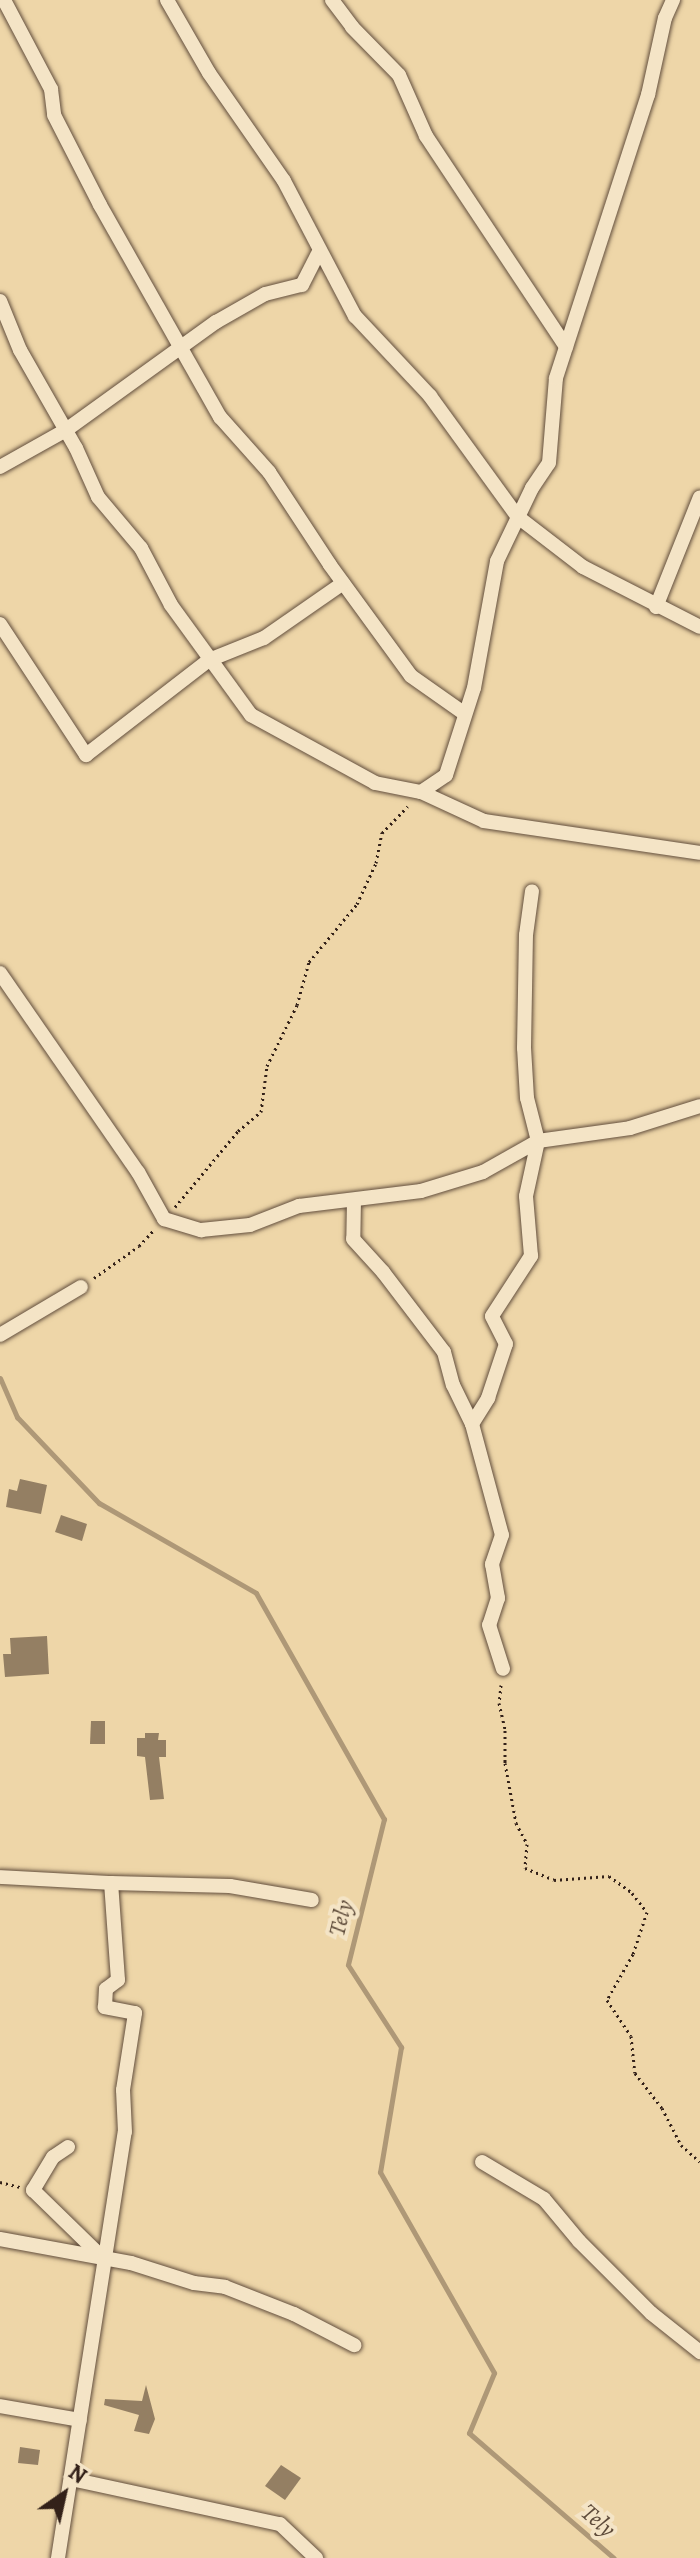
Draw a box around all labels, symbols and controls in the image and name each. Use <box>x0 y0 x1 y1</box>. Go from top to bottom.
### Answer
water label: Tely <box>323 1897 359 1939</box>
north arrow <box>24 2454 104 2534</box>
text: N <box>62 2457 92 2491</box>
water label: Tely <box>575 2498 621 2544</box>

